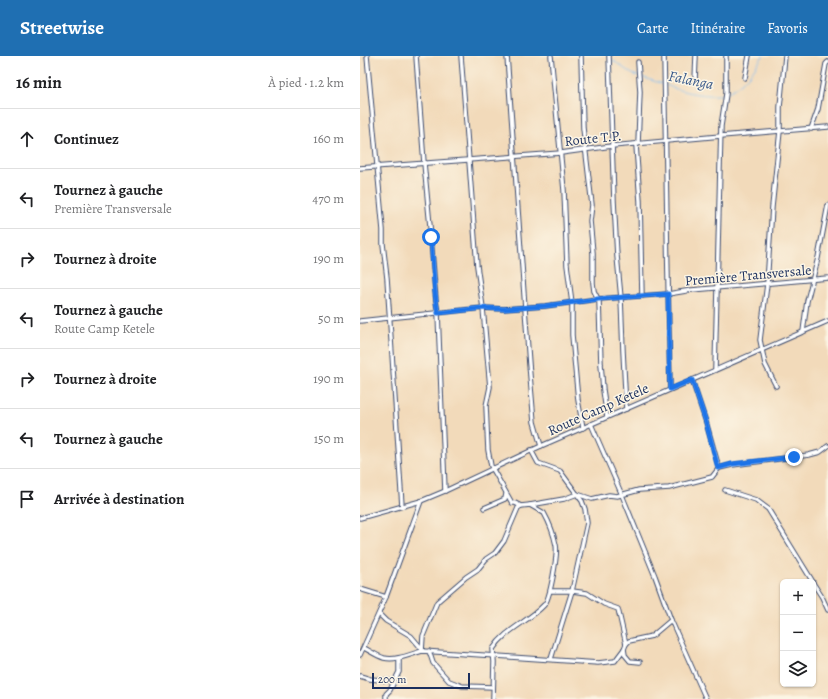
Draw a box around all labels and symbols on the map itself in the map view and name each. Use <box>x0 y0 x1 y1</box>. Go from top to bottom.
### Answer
water label: Falanga <box>667 66 715 94</box>
street label: Route T.P. <box>564 126 623 151</box>
route start <box>422 228 440 246</box>
street label: Première Transversale <box>684 261 812 290</box>
street label: Route Camp Ketele <box>545 379 652 440</box>
route end <box>785 448 803 466</box>
scale bar <box>372 671 470 690</box>

